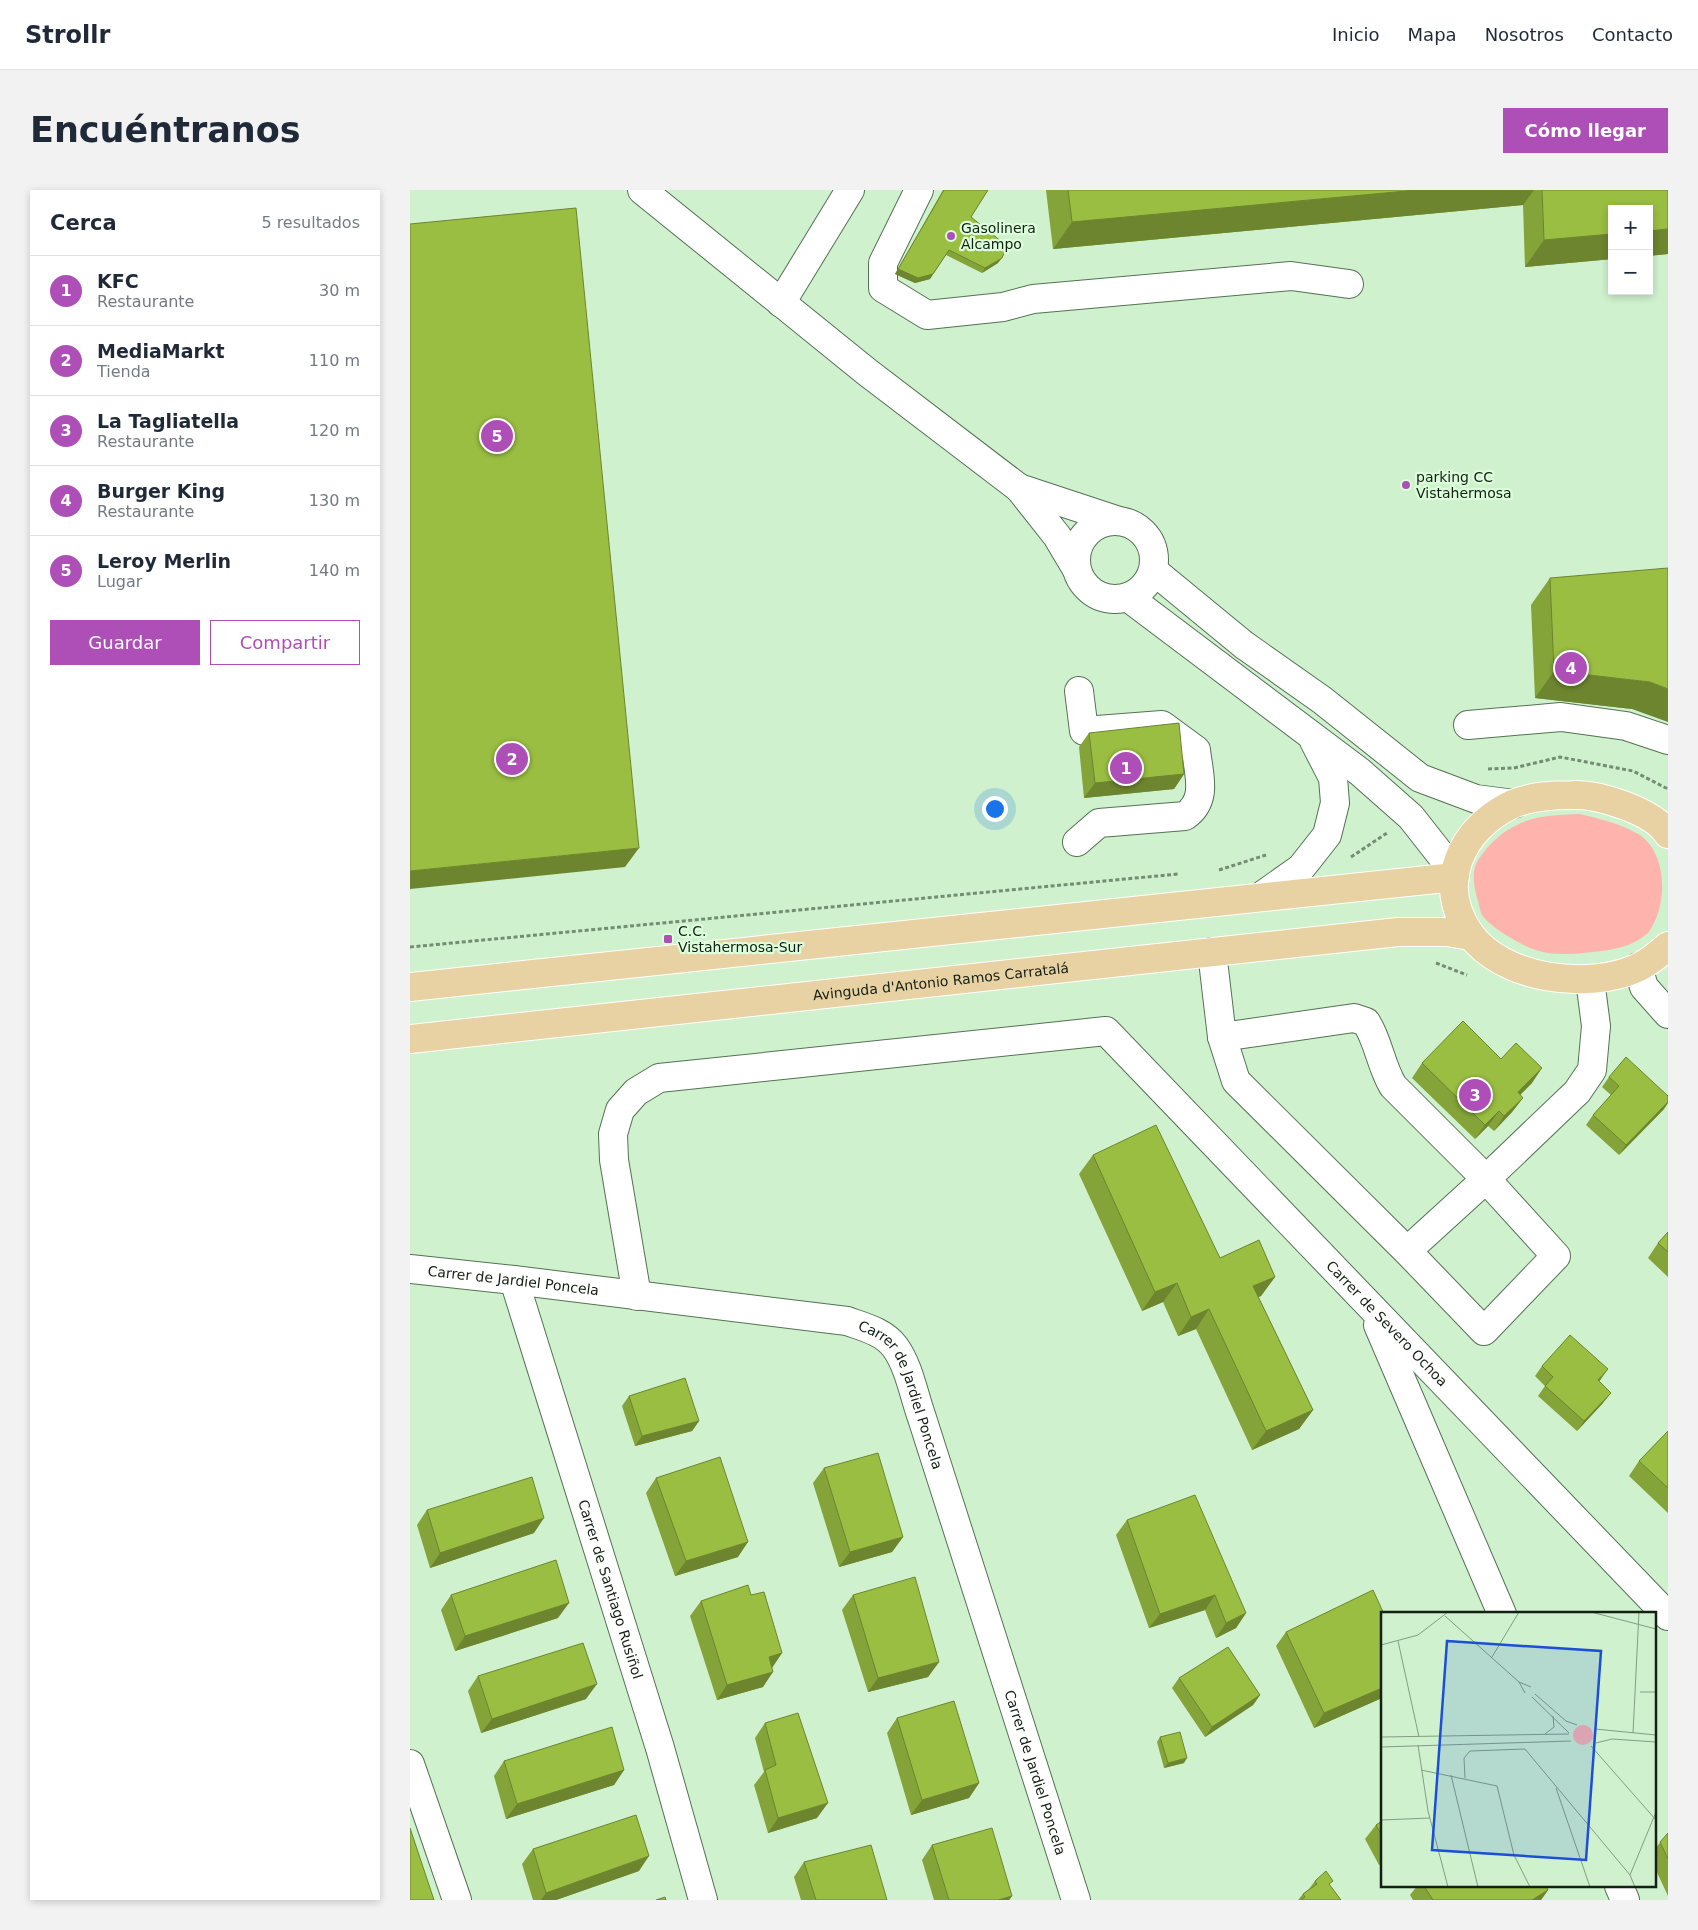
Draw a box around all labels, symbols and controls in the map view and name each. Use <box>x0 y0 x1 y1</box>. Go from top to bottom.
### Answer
text: Strollr <box>25 21 110 49</box>
text: Inicio <box>1332 24 1380 45</box>
text: Mapa <box>1408 24 1457 45</box>
text: Nosotros <box>1485 24 1564 45</box>
text: Contacto <box>1592 24 1673 45</box>
button: Cómo llegar <box>1503 108 1668 153</box>
text: Encuéntranos <box>30 110 301 150</box>
map controls <box>1608 205 1653 295</box>
button: + <box>1608 205 1653 250</box>
text: Cerca <box>50 211 117 235</box>
text: 5 resultados <box>261 213 360 232</box>
place label: Gasolinera Alcampo <box>961 220 1036 252</box>
marker: Gasolinera Alcampo <box>945 230 957 242</box>
button: − <box>1608 250 1653 295</box>
text: KFC <box>97 270 139 292</box>
text: 1 <box>60 281 72 300</box>
text: 30 m <box>319 281 360 300</box>
text: Restaurante <box>97 292 194 311</box>
text: MediaMarkt <box>97 340 225 362</box>
text: 2 <box>60 351 72 370</box>
text: 110 m <box>309 351 360 370</box>
text: Tienda <box>97 362 151 381</box>
text: La Tagliatella <box>97 410 239 432</box>
pin: 5 <box>481 417 513 455</box>
text: 3 <box>60 421 72 440</box>
text: 120 m <box>309 421 360 440</box>
text: Restaurante <box>97 432 194 451</box>
place label: parking CC Vistahermosa <box>1416 469 1512 501</box>
marker: parking CC Vistahermosa <box>1400 479 1412 491</box>
text: Burger King <box>97 480 225 502</box>
text: 4 <box>60 491 72 510</box>
text: 130 m <box>309 491 360 510</box>
text: Restaurante <box>97 502 194 521</box>
text: Leroy Merlin <box>97 550 231 572</box>
text: 5 <box>60 561 72 580</box>
text: 140 m <box>309 561 360 580</box>
text: Lugar <box>97 572 142 591</box>
button: Guardar <box>50 620 200 665</box>
button: Compartir <box>210 620 360 665</box>
pin: 4 <box>1555 649 1587 687</box>
pin: 2 <box>496 740 528 778</box>
pin: 1 <box>1110 749 1142 787</box>
your location <box>982 796 1008 822</box>
place label: C.C. Vistahermosa-Sur <box>678 923 802 955</box>
marker: C.C. Vistahermosa-Sur <box>662 933 674 945</box>
street label: Avinguda d'Antonio Ramos Carratalá <box>812 960 1070 1003</box>
pin: 3 <box>1459 1076 1491 1114</box>
street label: Carrer de Severo Ochoa <box>1323 1257 1451 1390</box>
street label: Carrer de Jardiel Poncela <box>427 1263 600 1298</box>
street label: Carrer de Jardiel Poncela <box>856 1318 946 1471</box>
street label: Carrer de Santiago Rusiñol <box>575 1498 646 1681</box>
inset map <box>1381 1612 1656 1888</box>
street label: Carrer de Jardiel Poncela <box>1001 1688 1069 1857</box>

